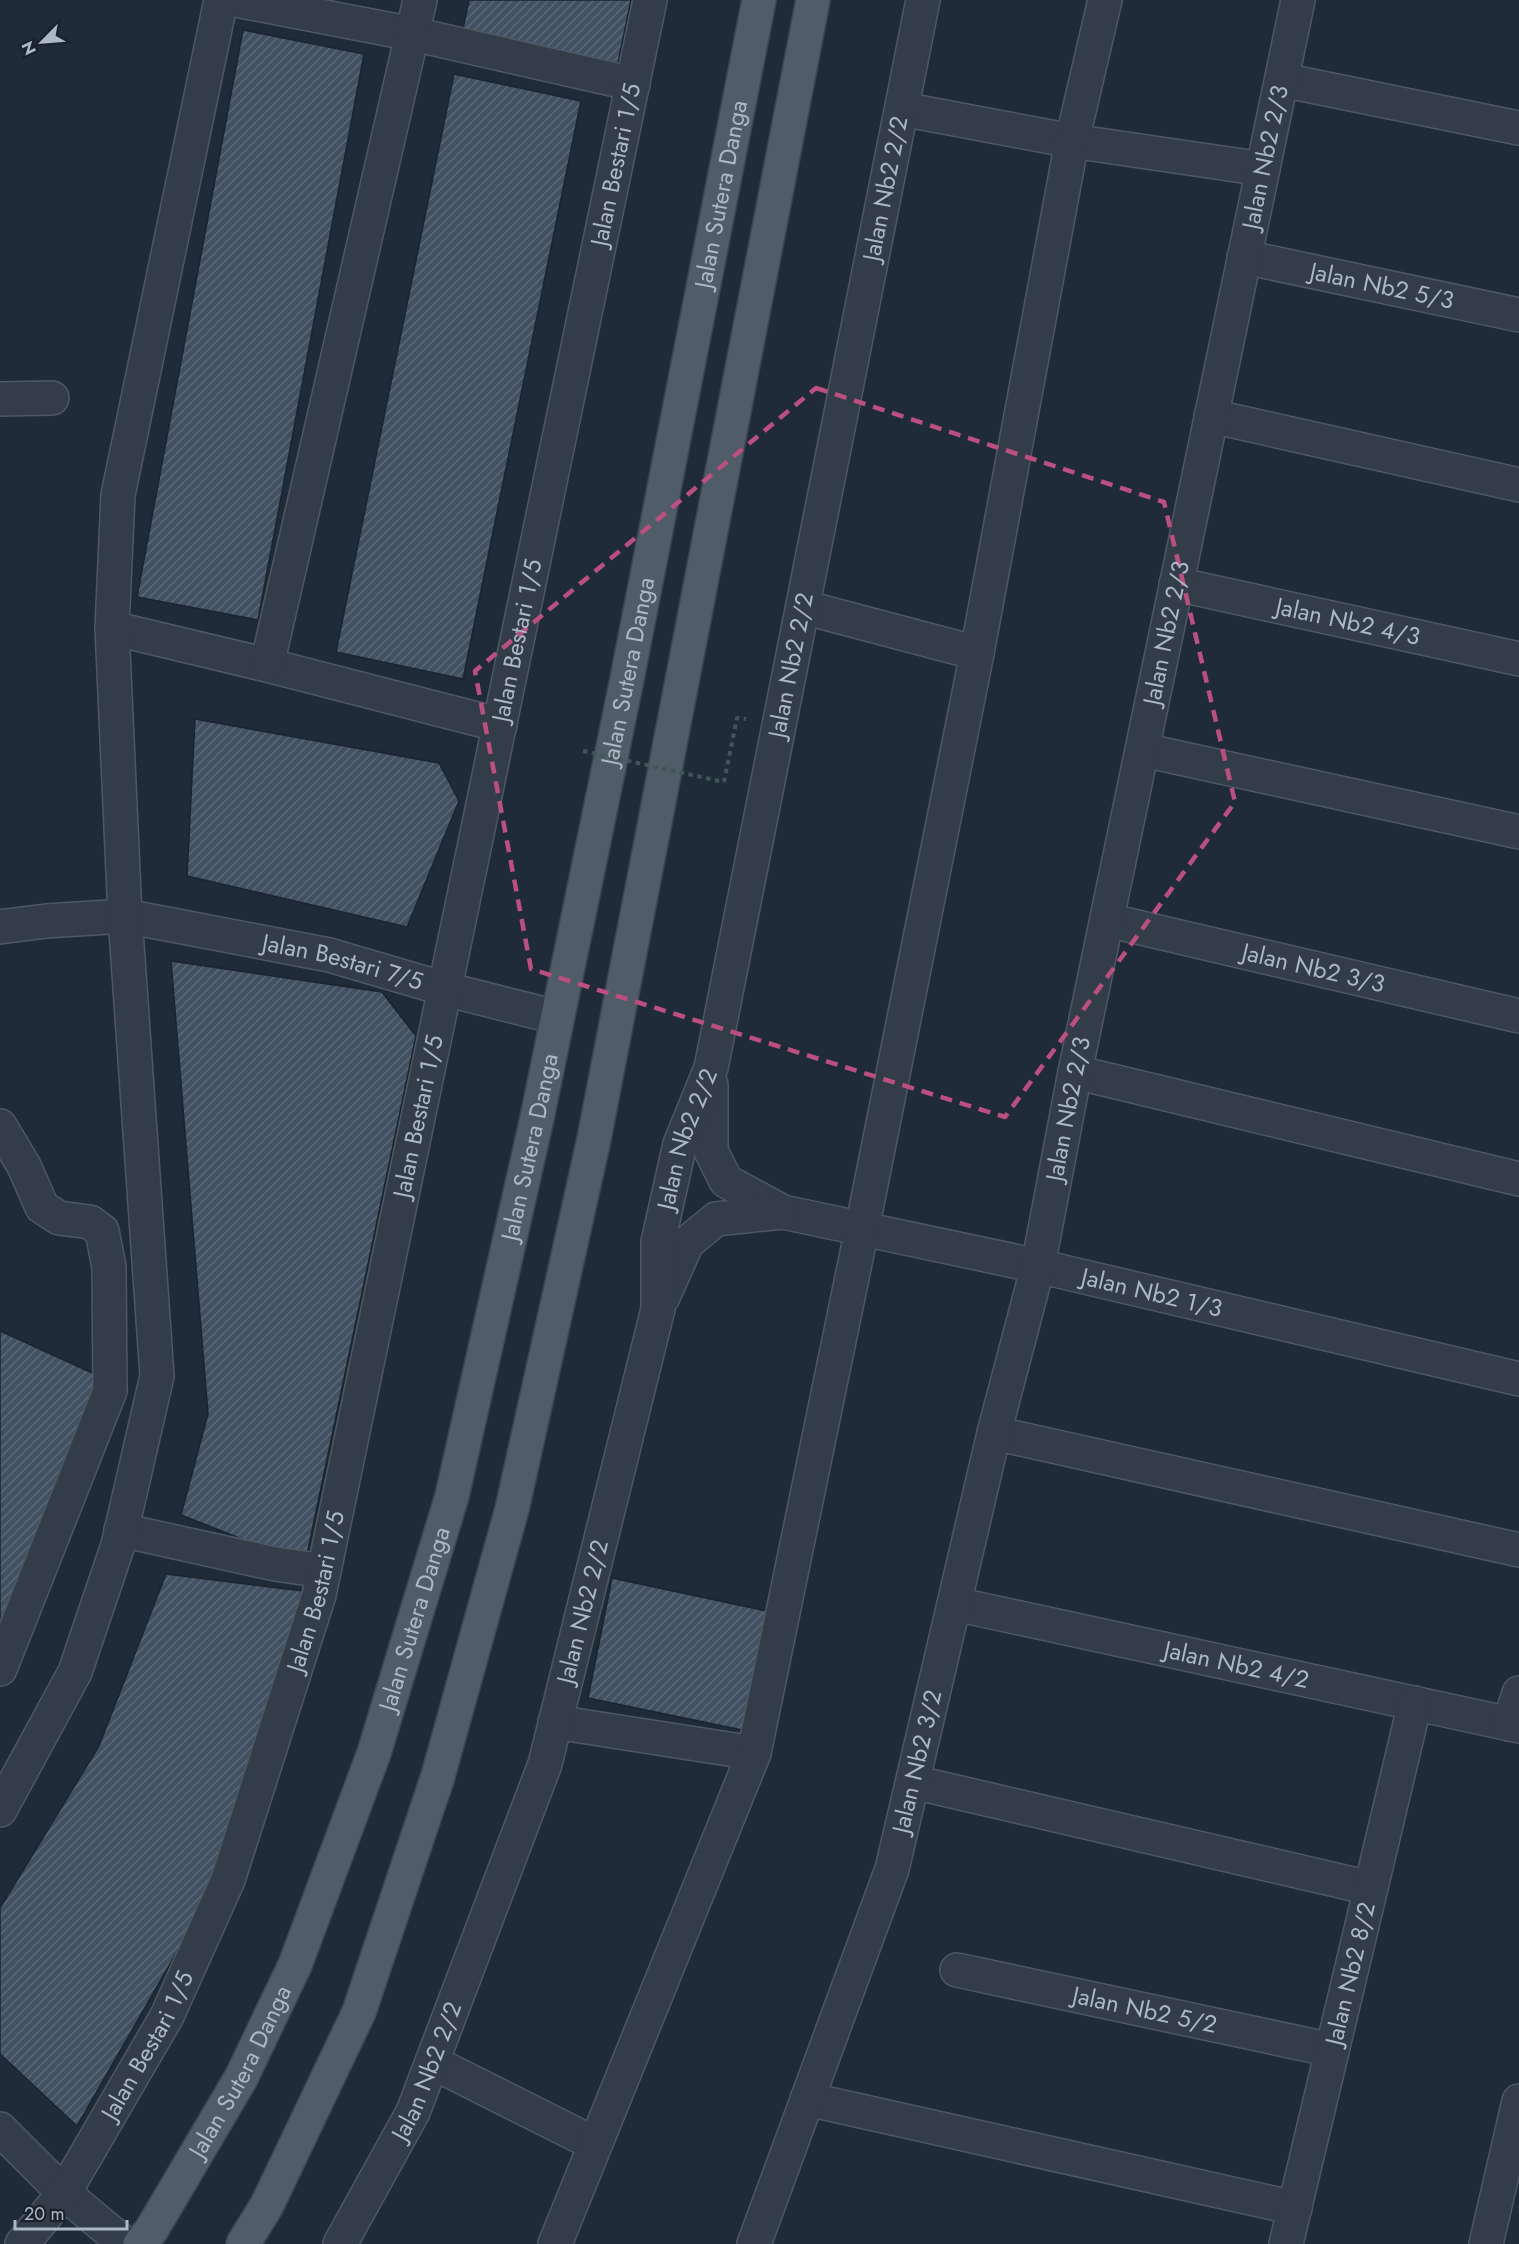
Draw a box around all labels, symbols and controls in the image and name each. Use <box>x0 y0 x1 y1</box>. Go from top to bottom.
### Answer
north arrow <box>12 12 72 72</box>
text: N <box>16 38 42 59</box>
street label: Jalan Bestari 1/5 <box>581 80 649 252</box>
street label: Jalan Nb2 2/3 <box>1232 82 1297 235</box>
street label: Jalan Sutera Danga <box>685 97 756 294</box>
street label: Jalan Nb2 2/2 <box>853 113 917 267</box>
street label: Jalan Nb2 5/3 <box>1304 253 1457 318</box>
street label: Jalan Bestari 1/5 <box>482 556 551 728</box>
street label: Jalan Nb2 2/3 <box>1133 558 1198 711</box>
street label: Jalan Sutera Danga <box>591 574 663 771</box>
street label: Jalan Nb2 4/3 <box>1270 588 1424 654</box>
street label: Jalan Nb2 2/2 <box>758 590 822 744</box>
street label: Jalan Bestari 7/5 <box>256 924 427 999</box>
street label: Jalan Nb2 3/3 <box>1236 933 1388 1001</box>
street label: Jalan Bestari 1/5 <box>383 1032 452 1204</box>
street label: Jalan Nb2 2/3 <box>1036 1033 1099 1187</box>
street label: Jalan Sutera Danga <box>491 1050 567 1247</box>
street label: Jalan Nb2 2/2 <box>647 1063 726 1216</box>
street label: Jalan Nb2 1/3 <box>1075 1258 1226 1326</box>
street label: Jalan Bestari 1/5 <box>277 1508 353 1679</box>
street label: Jalan Sutera Danga <box>369 1522 459 1718</box>
street label: Jalan Nb2 2/2 <box>547 1536 617 1690</box>
street label: Jalan Nb2 4/2 <box>1158 1631 1312 1697</box>
street label: Jalan Nb2 3/2 <box>882 1686 950 1839</box>
street label: Jalan Nb2 8/2 <box>1315 1898 1384 2052</box>
street label: Jalan Bestari 1/5 <box>91 1965 202 2129</box>
street label: Jalan Nb2 5/2 <box>1066 1977 1220 2042</box>
street label: Jalan Sutera Danga <box>178 1979 300 2167</box>
street label: Jalan Nb2 2/2 <box>381 1997 470 2149</box>
scale bar <box>15 2193 128 2231</box>
text: 20 m <box>24 2201 64 2227</box>

